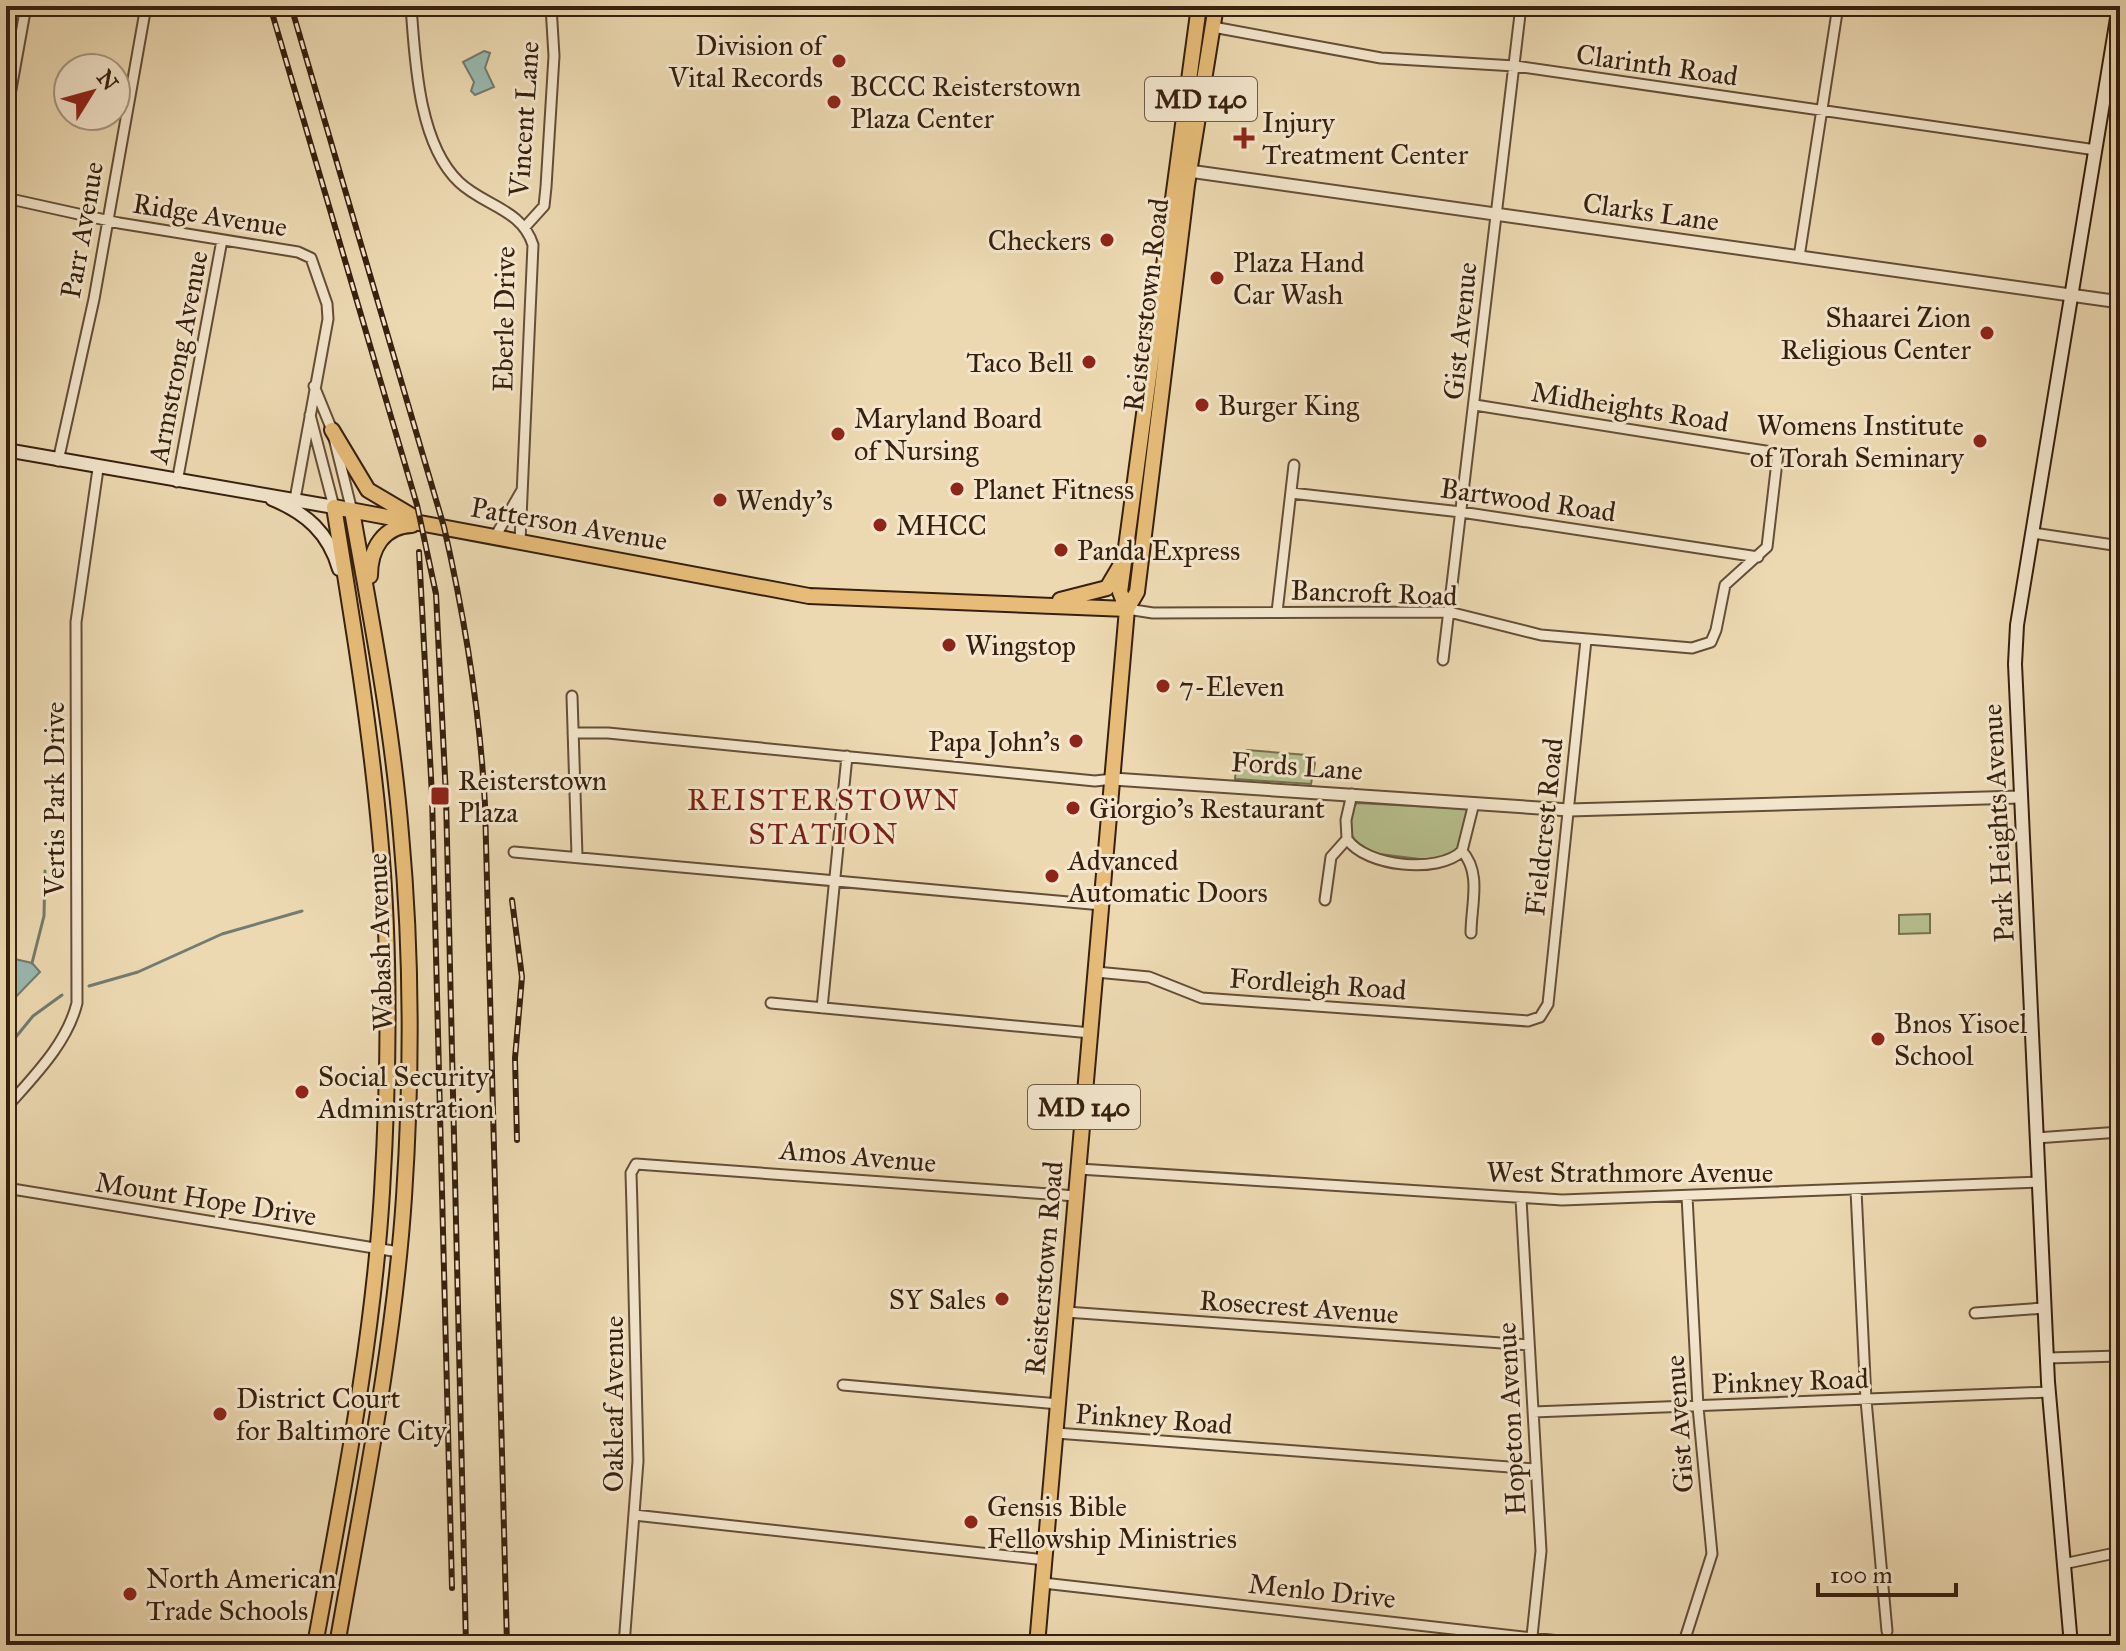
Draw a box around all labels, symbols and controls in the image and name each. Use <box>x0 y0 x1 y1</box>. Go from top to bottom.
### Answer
place label: Division of Vital Records <box>668 28 828 95</box>
street label: Clarinth Road <box>1574 36 1740 94</box>
street label: Vincent Lane <box>501 40 547 199</box>
north arrow <box>52 52 132 132</box>
marker: Division of Vital Records <box>830 52 848 70</box>
text: N <box>91 65 124 96</box>
place label: BCCC Reisterstown Plaza Center <box>850 69 1081 136</box>
road number: MD 140 <box>1145 77 1257 121</box>
marker: BCCC Reisterstown Plaza Center <box>825 93 843 111</box>
place label: Injury Treatment Center <box>1262 105 1469 172</box>
marker: Injury Treatment Center <box>1233 127 1255 149</box>
street label: Parr Avenue <box>53 159 111 301</box>
street label: Clarks Lane <box>1581 185 1721 239</box>
street label: Ridge Avenue <box>130 186 290 244</box>
street label: Reisterstown Road <box>1116 196 1176 414</box>
place label: Checkers <box>988 223 1091 258</box>
marker: Checkers <box>1098 231 1116 249</box>
place label: Plaza Hand Car Wash <box>1233 245 1364 312</box>
street label: Eberle Drive <box>485 246 523 392</box>
street label: Armstrong Avenue <box>140 248 216 467</box>
street label: Gist Avenue <box>1435 260 1485 402</box>
marker: Plaza Hand Car Wash <box>1208 269 1226 287</box>
place label: Shaarei Zion Religious Center <box>1781 300 1971 367</box>
marker: Shaarei Zion Religious Center <box>1978 324 1996 342</box>
place label: Taco Bell <box>966 345 1073 380</box>
marker: Taco Bell <box>1080 353 1098 371</box>
street label: Midheights Road <box>1529 374 1731 440</box>
place label: Burger King <box>1218 388 1360 423</box>
marker: Burger King <box>1193 396 1211 414</box>
place label: Maryland Board of Nursing <box>854 401 1042 468</box>
place label: Womens Institute of Torah Seminary <box>1750 408 1965 475</box>
marker: Maryland Board of Nursing <box>829 425 847 443</box>
marker: Womens Institute of Torah Seminary <box>1971 432 1989 450</box>
street label: Bartwood Road <box>1438 470 1618 530</box>
place label: Planet Fitness <box>973 472 1134 507</box>
marker: Planet Fitness <box>948 480 966 498</box>
place label: Wendy's <box>736 483 833 518</box>
street label: Patterson Avenue <box>468 489 670 559</box>
marker: Wendy's <box>711 491 729 509</box>
place label: MHCC <box>896 508 987 543</box>
marker: MHCC <box>871 516 889 534</box>
place label: Panda Express <box>1077 533 1240 568</box>
marker: Panda Express <box>1052 541 1070 559</box>
street label: Bancroft Road <box>1290 573 1458 613</box>
place label: Wingstop <box>965 628 1076 663</box>
marker: Wingstop <box>940 636 958 654</box>
place label: 7-Eleven <box>1179 669 1284 704</box>
marker: 7-Eleven <box>1154 677 1172 695</box>
street label: Vertis Park Drive <box>37 702 72 897</box>
street label: Park Heights Avenue <box>1974 703 2022 943</box>
place label: Papa John's <box>928 724 1060 759</box>
marker: Papa John's <box>1067 732 1085 750</box>
street label: Fieldcrest Road <box>1517 736 1571 918</box>
street label: Fords Lane <box>1230 744 1364 788</box>
place label: Reisterstown Plaza <box>458 763 607 830</box>
district label: REISTERSTOWN STATION <box>687 782 961 852</box>
marker: Reisterstown Plaza <box>429 785 451 807</box>
place label: Giorgio's Restaurant <box>1089 791 1325 826</box>
marker: Giorgio's Restaurant <box>1064 799 1082 817</box>
place label: Advanced Automatic Doors <box>1067 843 1268 910</box>
street label: Wabash Avenue <box>359 852 401 1032</box>
marker: Advanced Automatic Doors <box>1043 867 1061 885</box>
street label: Fordleigh Road <box>1228 960 1408 1008</box>
place label: Bnos Yisoel School <box>1894 1006 2028 1073</box>
marker: Bnos Yisoel School <box>1869 1030 1887 1048</box>
place label: Social Security Administration <box>317 1059 494 1126</box>
marker: Social Security Administration <box>293 1083 311 1101</box>
road number: MD 140 <box>1028 1085 1140 1129</box>
street label: Amos Avenue <box>777 1132 938 1180</box>
street label: West Strathmore Avenue <box>1487 1155 1773 1190</box>
street label: Reisterstown Road <box>1017 1160 1071 1376</box>
street label: Mount Hope Drive <box>93 1164 319 1234</box>
place label: SY Sales <box>889 1282 986 1317</box>
street label: Rosecrest Avenue <box>1198 1283 1400 1331</box>
marker: SY Sales <box>993 1290 1011 1308</box>
street label: Oakleaf Avenue <box>596 1316 631 1492</box>
street label: Hopeton Avenue <box>1488 1322 1534 1516</box>
street label: Gist Avenue <box>1657 1354 1701 1494</box>
street label: Pinkney Road <box>1711 1361 1869 1401</box>
place label: District Court for Baltimore City <box>236 1381 448 1448</box>
street label: Pinkney Road <box>1074 1396 1234 1442</box>
marker: District Court for Baltimore City <box>211 1405 229 1423</box>
place label: Gensis Bible Fellowship Ministries <box>987 1489 1237 1556</box>
marker: Gensis Bible Fellowship Ministries <box>962 1513 980 1531</box>
scale bar <box>1818 1547 1956 1597</box>
text: 100 m <box>1830 1560 1893 1590</box>
place label: North American Trade Schools <box>146 1561 336 1628</box>
street label: Menlo Drive <box>1247 1566 1397 1616</box>
marker: North American Trade Schools <box>121 1585 139 1603</box>

